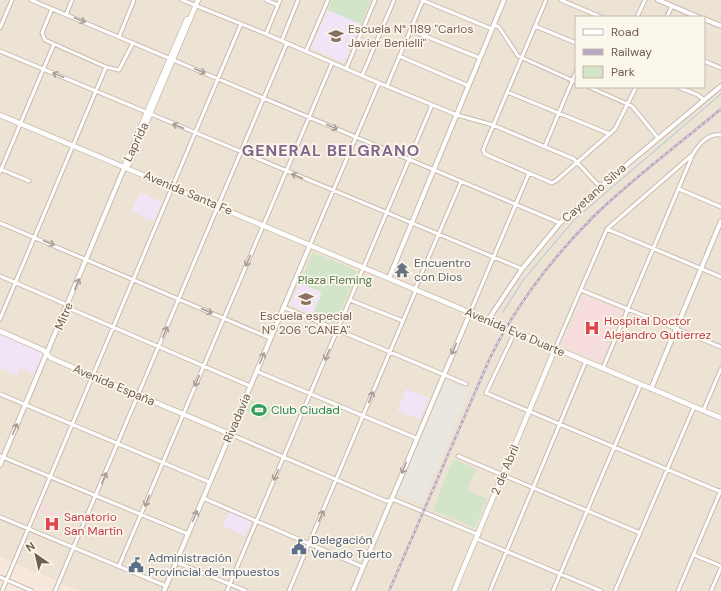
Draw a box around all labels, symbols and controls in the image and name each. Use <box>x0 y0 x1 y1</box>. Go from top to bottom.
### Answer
legend <box>575 16 705 88</box>
one-way arrow <box>73 17 85 25</box>
place label: Escuela N° 1189 "Carlos Javier Benielli" <box>348 21 473 51</box>
text: Road <box>611 24 639 40</box>
school or university icon: Escuela N° 1189 "Carlos Javier Benielli" <box>327 27 345 45</box>
text: Railway <box>611 44 652 60</box>
text: Park <box>611 64 635 80</box>
one-way arrow <box>193 67 205 75</box>
one-way arrow <box>52 71 64 78</box>
street label: Laprida <box>120 120 152 164</box>
one-way arrow <box>172 121 184 129</box>
one-way arrow <box>326 124 338 131</box>
district label: GENERAL BELGRANO <box>242 140 420 161</box>
street label: Cayetano Silva <box>558 160 630 226</box>
street label: Avenida Santa Fe <box>141 167 235 219</box>
one-way arrow <box>292 172 304 180</box>
one-way arrow <box>42 240 54 248</box>
one-way arrow <box>244 255 252 267</box>
place label: Encuentro con Dios <box>414 255 471 285</box>
temple icon: Encuentro con Dios <box>393 261 411 279</box>
park label: Plaza Fleming <box>298 272 373 288</box>
one-way arrow <box>74 278 82 290</box>
school or university icon: Escuela especial Nº 206 "CANEA" <box>297 290 315 308</box>
street label: Mitre <box>51 300 77 332</box>
street label: Avenida Eva Duarte <box>463 304 568 360</box>
one-way arrow <box>201 307 213 315</box>
place label: Escuela especial Nº 206 "CANEA" <box>260 308 352 338</box>
place label: Hospital Doctor Alejandro Gutierrez <box>604 313 711 343</box>
hospital icon: Hospital Doctor Alejandro Gutierrez <box>583 319 601 337</box>
one-way arrow <box>162 327 169 339</box>
one-way arrow <box>450 342 458 354</box>
one-way arrow <box>322 348 330 360</box>
one-way arrow <box>259 352 266 364</box>
street label: Avenida España <box>71 361 157 409</box>
one-way arrow <box>193 374 201 386</box>
street label: Rivadavia <box>219 391 255 445</box>
one-way arrow <box>368 391 375 403</box>
sports icon: Club Ciudad <box>250 401 268 419</box>
place label: Club Ciudad <box>271 402 340 418</box>
one-way arrow <box>12 423 20 435</box>
street label: 2 de Abril <box>487 442 523 498</box>
one-way arrow <box>399 462 407 474</box>
one-way arrow <box>272 468 280 480</box>
one-way arrow <box>100 472 108 484</box>
one-way arrow <box>143 494 150 506</box>
place label: Sanatorio San Martín <box>64 509 123 539</box>
one-way arrow <box>192 511 200 523</box>
one-way arrow <box>317 511 325 523</box>
hospital icon: Sanatorio San Martín <box>43 515 61 533</box>
place label: Delegación Venado Tuerto <box>311 532 392 562</box>
north arrow <box>16 535 56 575</box>
public building icon: Delegación Venado Tuerto <box>290 538 308 556</box>
text: N <box>23 539 38 555</box>
place label: Administración Provincial de Impuestos <box>148 550 280 580</box>
public building icon: Administración Provincial de Impuestos <box>127 556 145 574</box>

